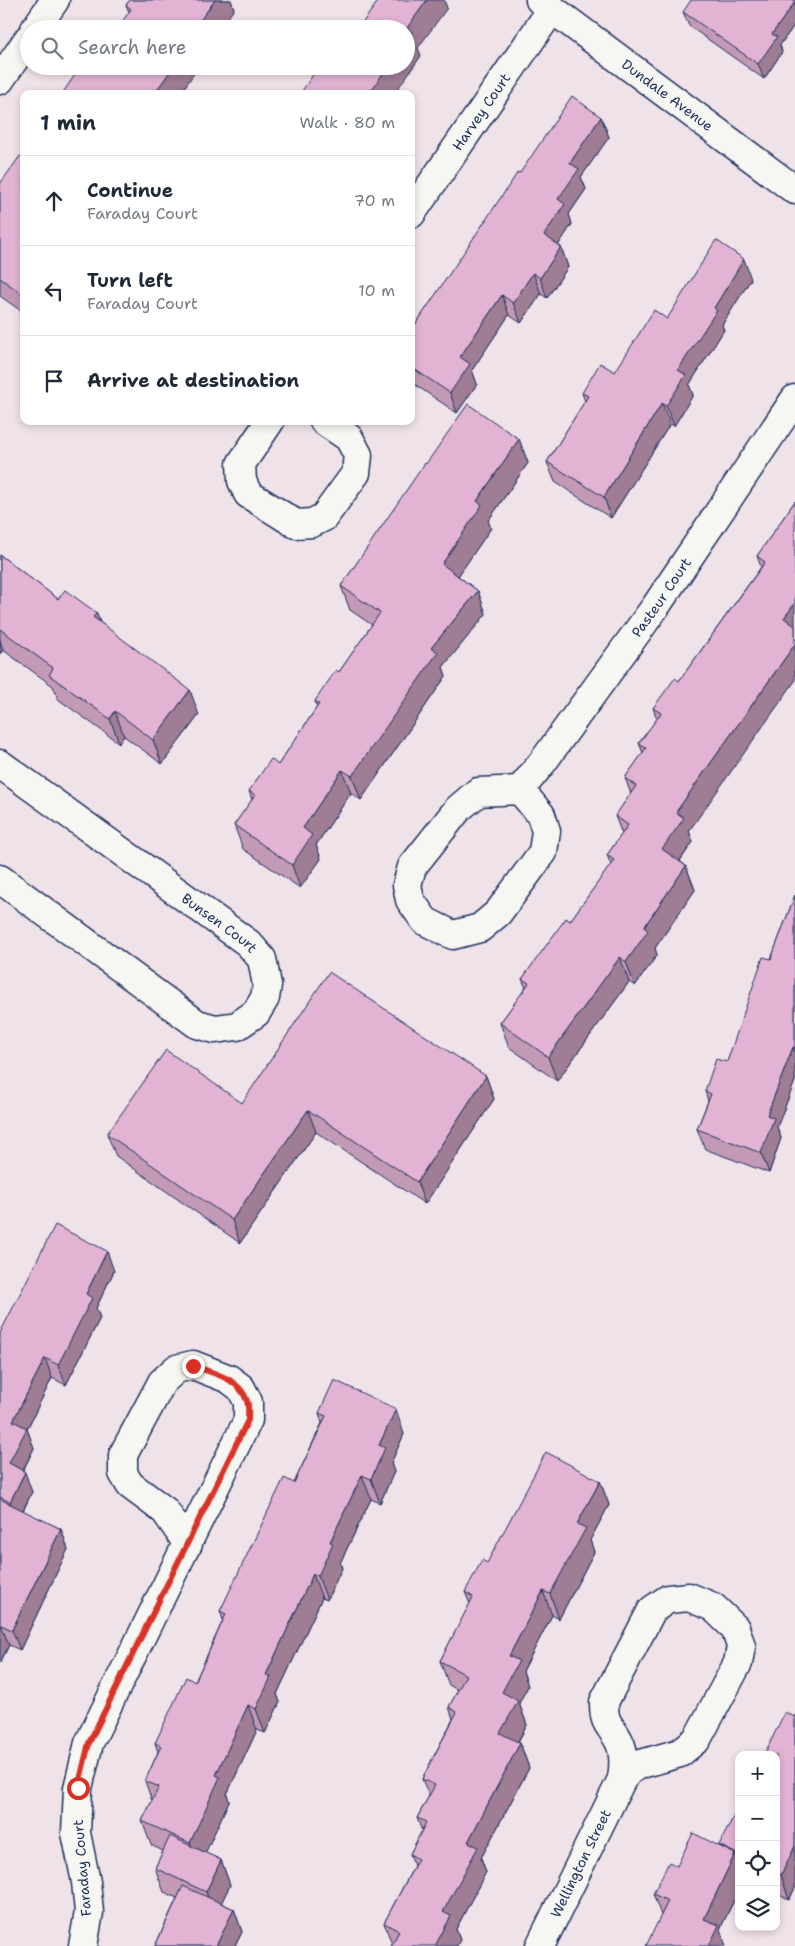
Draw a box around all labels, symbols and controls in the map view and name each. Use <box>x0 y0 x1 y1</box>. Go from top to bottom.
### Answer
search box <box>20 20 415 75</box>
icon: search <box>38 34 66 62</box>
text: Search here <box>78 35 187 60</box>
street label: Dundale Avenue <box>618 55 717 135</box>
street label: Harvey Court <box>448 70 514 154</box>
text: 1 min <box>40 109 96 137</box>
text: Walk · 80 m <box>300 112 395 133</box>
text: Continue <box>87 178 173 203</box>
icon: ahead <box>40 187 68 215</box>
text: 70 m <box>354 190 395 211</box>
text: Faraday Court <box>87 203 198 224</box>
text: Turn left <box>87 268 173 293</box>
icon: left <box>40 277 68 305</box>
text: 10 m <box>358 280 395 301</box>
text: Faraday Court <box>87 293 198 314</box>
icon: arrive <box>40 367 68 395</box>
text: Arrive at destination <box>87 368 299 393</box>
street label: Pasteur Court <box>627 554 695 641</box>
street label: Bunsen Court <box>178 889 261 956</box>
route end <box>182 1355 205 1378</box>
map controls <box>735 1751 780 1931</box>
button: + <box>735 1751 780 1796</box>
route start <box>67 1777 90 1800</box>
button: − <box>735 1796 780 1841</box>
street label: Wellington Street <box>546 1806 615 1921</box>
street label: Faraday Court <box>69 1819 95 1917</box>
button: locate <box>735 1841 780 1886</box>
button: layers <box>735 1886 780 1931</box>

